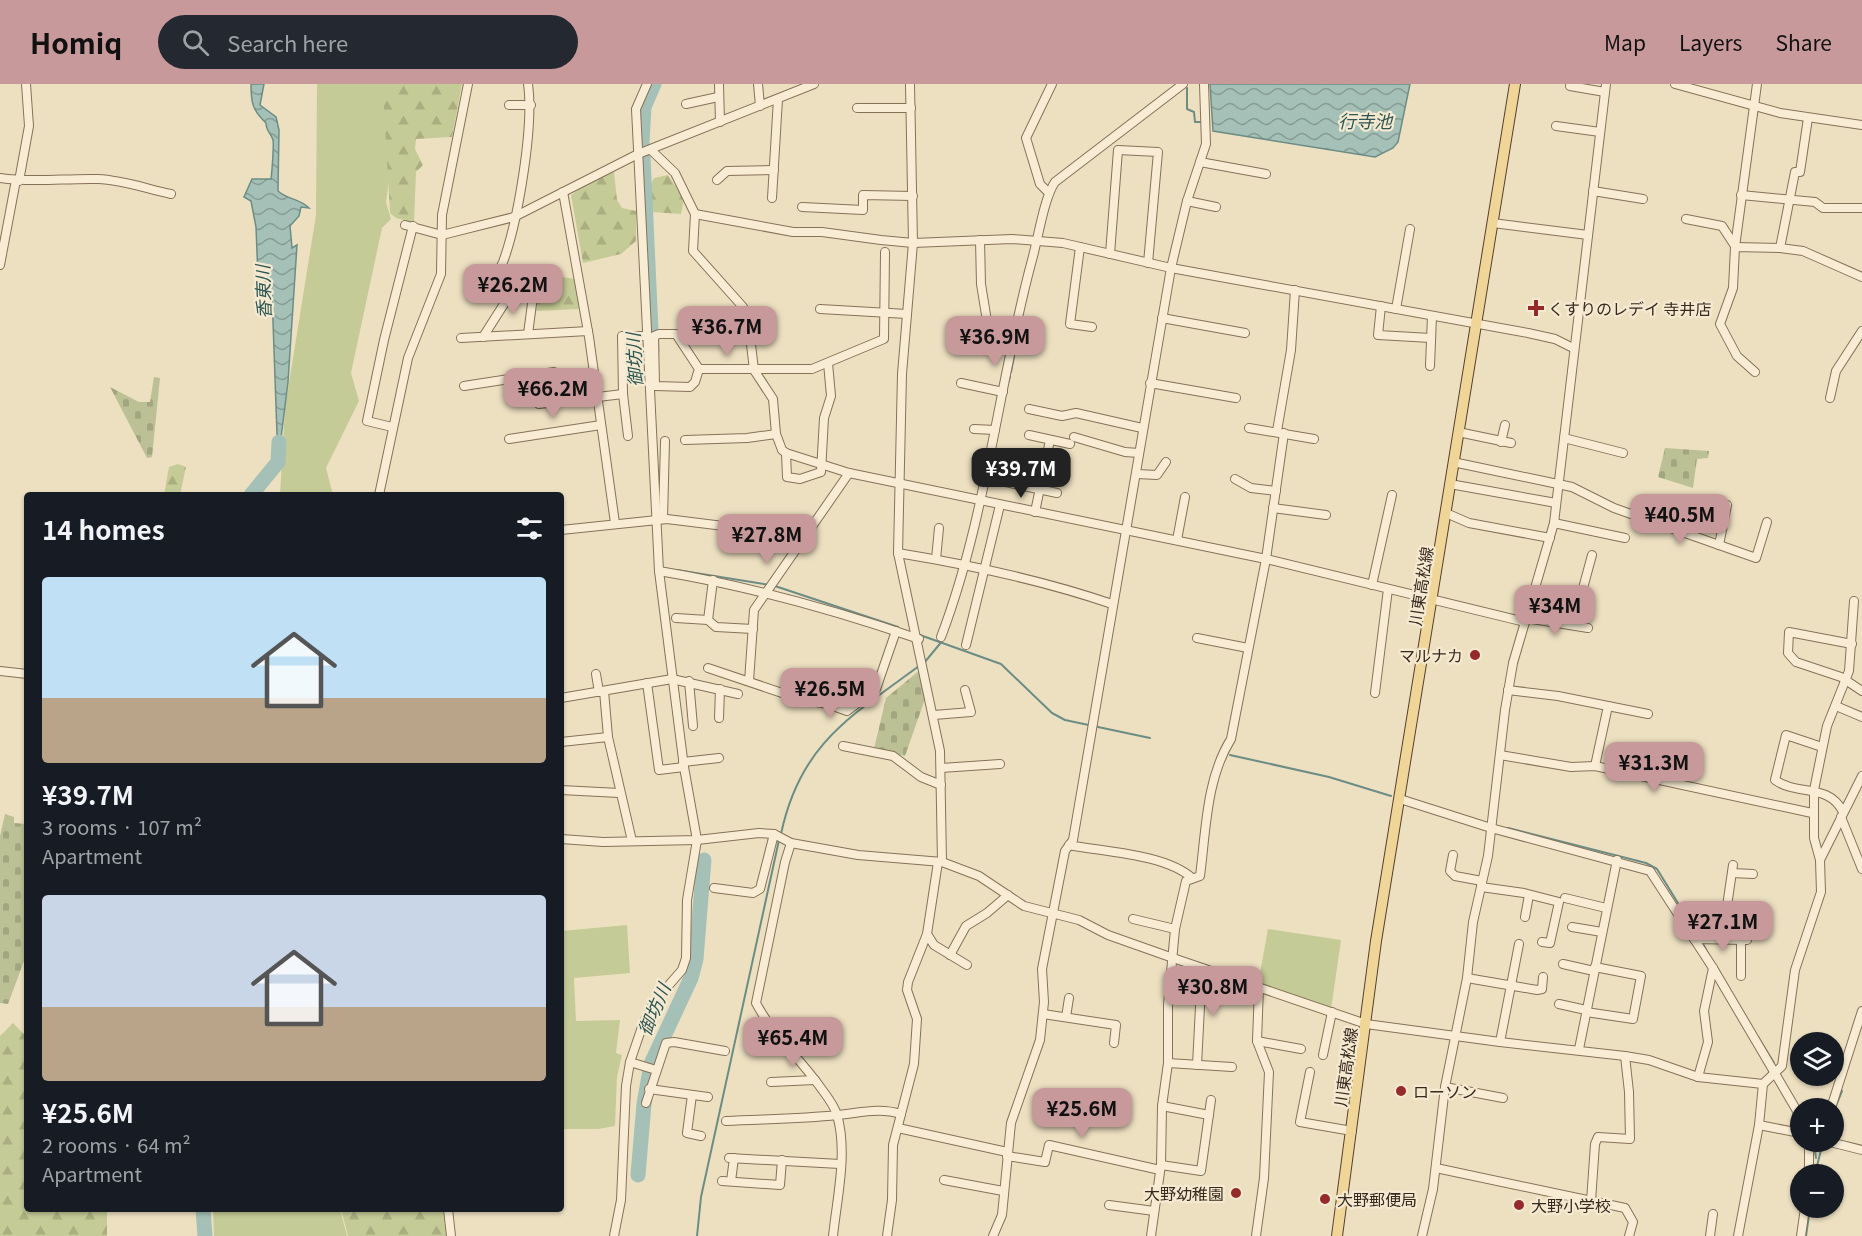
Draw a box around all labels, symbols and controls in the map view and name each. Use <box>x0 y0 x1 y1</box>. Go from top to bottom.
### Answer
search box <box>158 15 578 69</box>
text: Homiq <box>30 22 122 62</box>
icon: search <box>179 26 212 59</box>
text: Search here <box>227 26 348 58</box>
text: Map <box>1604 27 1646 57</box>
text: Layers <box>1679 27 1742 57</box>
text: Share <box>1775 27 1832 57</box>
water label: 行寺池 <box>1338 107 1394 133</box>
water label: 香東川 <box>248 263 276 319</box>
pin: ¥26.2M <box>464 264 562 315</box>
text: ¥26.2M <box>478 269 548 298</box>
place label: くすりのレデイ 寺井店 <box>1548 296 1712 320</box>
marker: くすりのレデイ 寺井店 <box>1529 301 1543 315</box>
pin: ¥36.7M <box>678 306 776 357</box>
text: ¥36.7M <box>692 311 762 340</box>
pin: ¥36.9M <box>946 316 1044 367</box>
text: ¥36.9M <box>960 321 1030 350</box>
water label: 御坊川 <box>619 330 647 388</box>
pin: ¥66.2M <box>504 368 602 419</box>
text: ¥66.2M <box>518 373 588 402</box>
pin: ¥39.7M <box>972 448 1070 499</box>
text: ¥39.7M <box>986 453 1056 482</box>
pin: ¥40.5M <box>1631 494 1729 545</box>
text: ¥40.5M <box>1645 499 1715 528</box>
text: 14 homes <box>42 510 165 547</box>
icon: filters <box>513 512 546 545</box>
pin: ¥27.8M <box>718 514 816 565</box>
text: ¥27.8M <box>732 519 802 548</box>
street label: 川東高松線 <box>1402 545 1438 627</box>
pin: ¥34M <box>1519 585 1591 636</box>
text: ¥34M <box>1529 590 1581 619</box>
icon: home <box>240 616 348 724</box>
place label: マルナカ <box>1399 643 1463 667</box>
marker: マルナカ <box>1468 648 1482 662</box>
pin: ¥26.5M <box>781 668 879 719</box>
text: ¥26.5M <box>795 673 865 702</box>
pin: ¥31.3M <box>1605 742 1703 793</box>
text: ¥31.3M <box>1619 747 1689 776</box>
text: ¥39.7M <box>42 775 134 812</box>
text: 3 rooms · 107 m² <box>42 812 202 841</box>
text: Apartment <box>42 841 142 870</box>
pin: ¥27.1M <box>1674 901 1772 952</box>
text: ¥27.1M <box>1688 906 1758 935</box>
icon: home <box>240 934 348 1042</box>
pin: ¥30.8M <box>1164 966 1262 1017</box>
text: ¥30.8M <box>1178 971 1248 1000</box>
water label: 御坊川 <box>630 977 676 1039</box>
pin: ¥65.4M <box>744 1017 842 1068</box>
text: ¥65.4M <box>758 1022 828 1051</box>
street label: 川東高松線 <box>1328 1026 1362 1108</box>
map controls <box>1790 1032 1844 1218</box>
button: layers <box>1790 1032 1844 1086</box>
place label: ローソン <box>1413 1079 1477 1103</box>
marker: ローソン <box>1394 1084 1408 1098</box>
pin: ¥25.6M <box>1033 1088 1131 1139</box>
text: ¥25.6M <box>42 1093 134 1130</box>
text: ¥25.6M <box>1047 1093 1117 1122</box>
button: + <box>1790 1098 1844 1152</box>
text: 2 rooms · 64 m² <box>42 1130 191 1159</box>
text: Apartment <box>42 1159 142 1188</box>
button: − <box>1790 1164 1844 1218</box>
place label: 大野幼稚園 <box>1144 1181 1224 1205</box>
marker: 大野幼稚園 <box>1229 1186 1243 1200</box>
place label: 大野郵便局 <box>1337 1187 1417 1211</box>
marker: 大野郵便局 <box>1318 1192 1332 1206</box>
place label: 大野小学校 <box>1531 1193 1611 1217</box>
marker: 大野小学校 <box>1512 1198 1526 1212</box>

